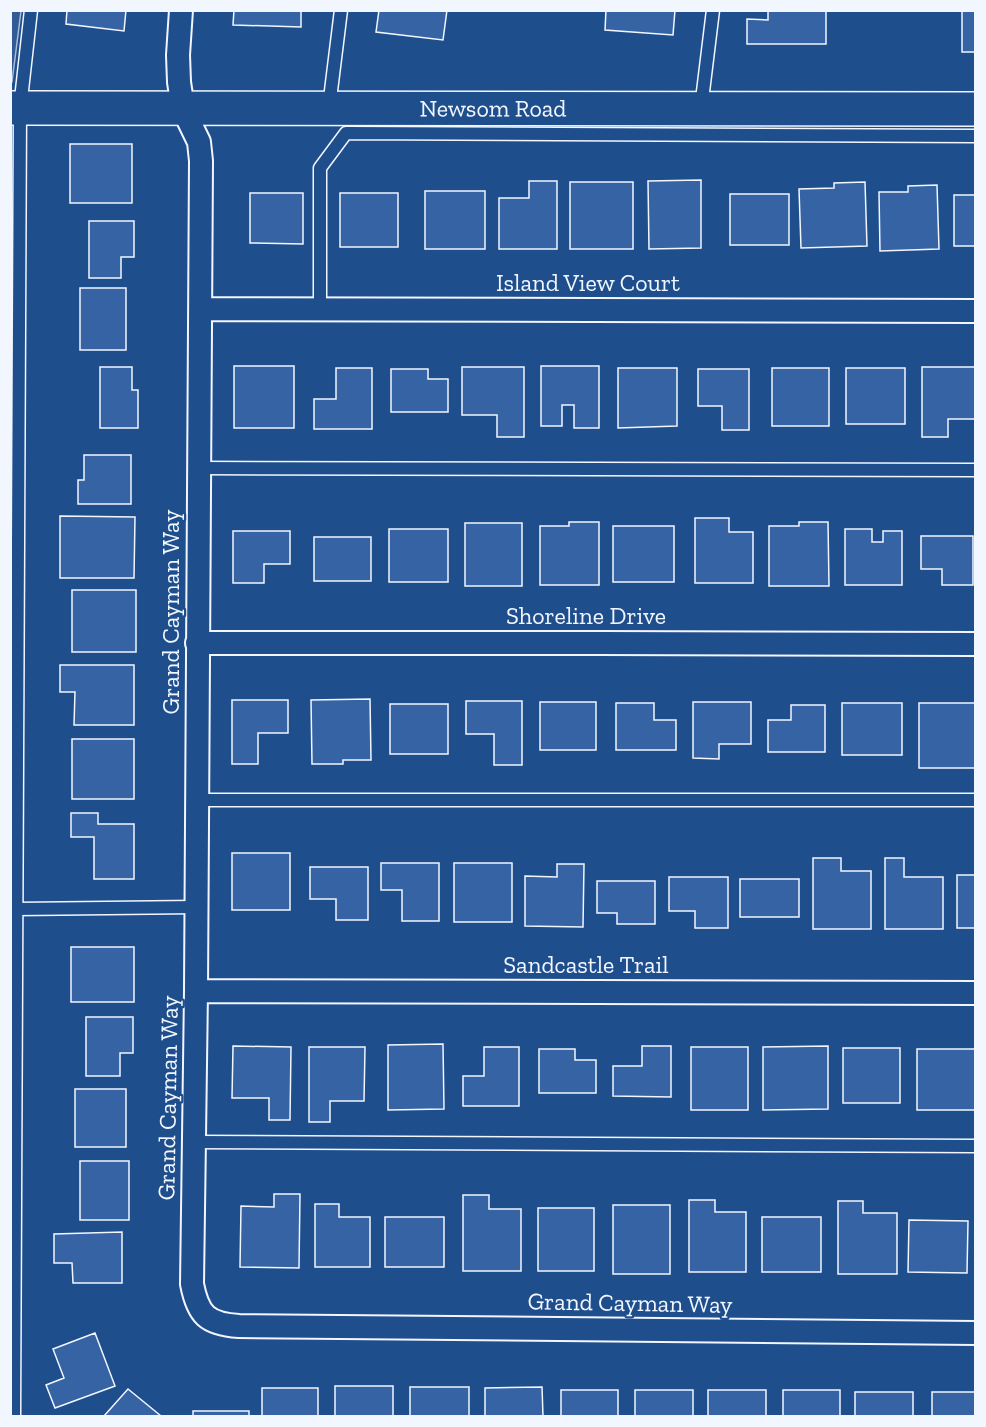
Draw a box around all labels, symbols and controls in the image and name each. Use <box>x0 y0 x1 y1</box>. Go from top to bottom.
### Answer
street label: Newsom Road <box>419 93 567 123</box>
street label: Island View Court <box>496 268 680 297</box>
street label: Grand Cayman Way <box>156 509 185 714</box>
street label: Shoreline Drive <box>506 601 666 630</box>
street label: Sandcastle Trail <box>503 950 669 979</box>
street label: Grand Cayman Way <box>151 995 184 1201</box>
street label: Grand Cayman Way <box>527 1286 733 1319</box>

